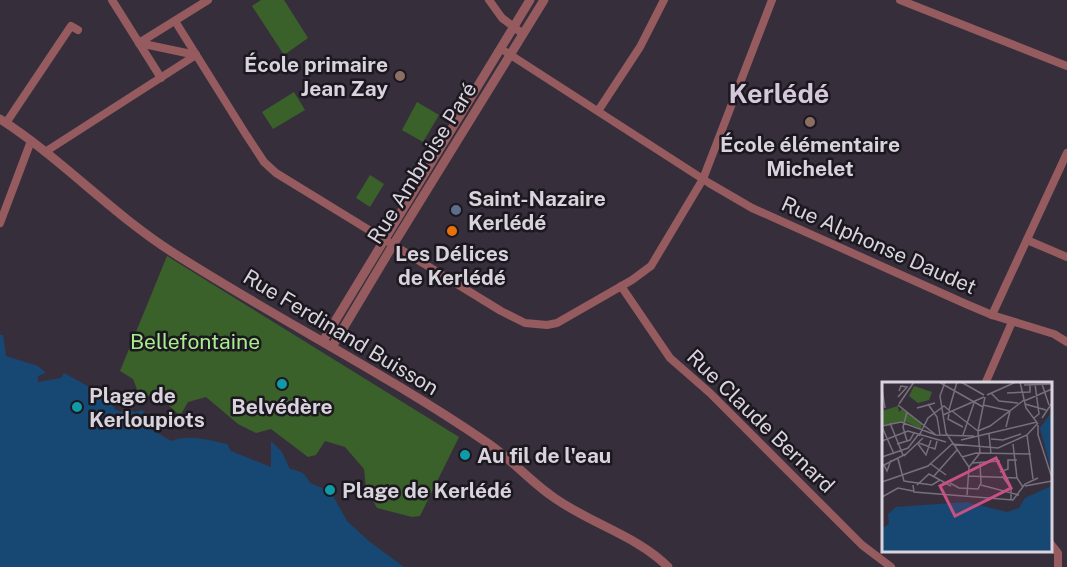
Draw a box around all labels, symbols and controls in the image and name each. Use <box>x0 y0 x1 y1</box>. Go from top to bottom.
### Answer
place label: École primaire Jean Zay <box>244 52 388 101</box>
marker: École primaire Jean Zay <box>393 69 407 83</box>
district label: Kerlédé <box>729 77 829 109</box>
street label: Rue Ambroise Paré <box>362 78 482 248</box>
marker: École élémentaire Michelet <box>803 115 817 129</box>
place label: École élémentaire Michelet <box>720 132 900 181</box>
place label: Saint-Nazaire Kerlédé <box>468 186 606 235</box>
street label: Rue Alphonse Daudet <box>778 191 980 299</box>
marker: Saint-Nazaire Kerlédé <box>449 203 463 217</box>
marker: Les Délices de Kerlédé <box>445 224 459 238</box>
place label: Les Délices de Kerlédé <box>395 241 509 290</box>
street label: Rue Ferdinand Buisson <box>239 264 443 400</box>
park label: Bellefontaine <box>130 329 260 354</box>
street label: Rue Claude Bernard <box>682 344 840 498</box>
marker: Belvédère <box>275 377 289 391</box>
inset map <box>882 382 1052 552</box>
place label: Plage de Kerloupiots <box>89 383 205 432</box>
place label: Belvédère <box>231 394 333 419</box>
marker: Plage de Kerloupiots <box>70 400 84 414</box>
place label: Au fil de l'eau <box>477 443 611 468</box>
marker: Au fil de l'eau <box>458 448 472 462</box>
place label: Plage de Kerlédé <box>342 478 512 503</box>
marker: Plage de Kerlédé <box>323 483 337 497</box>

